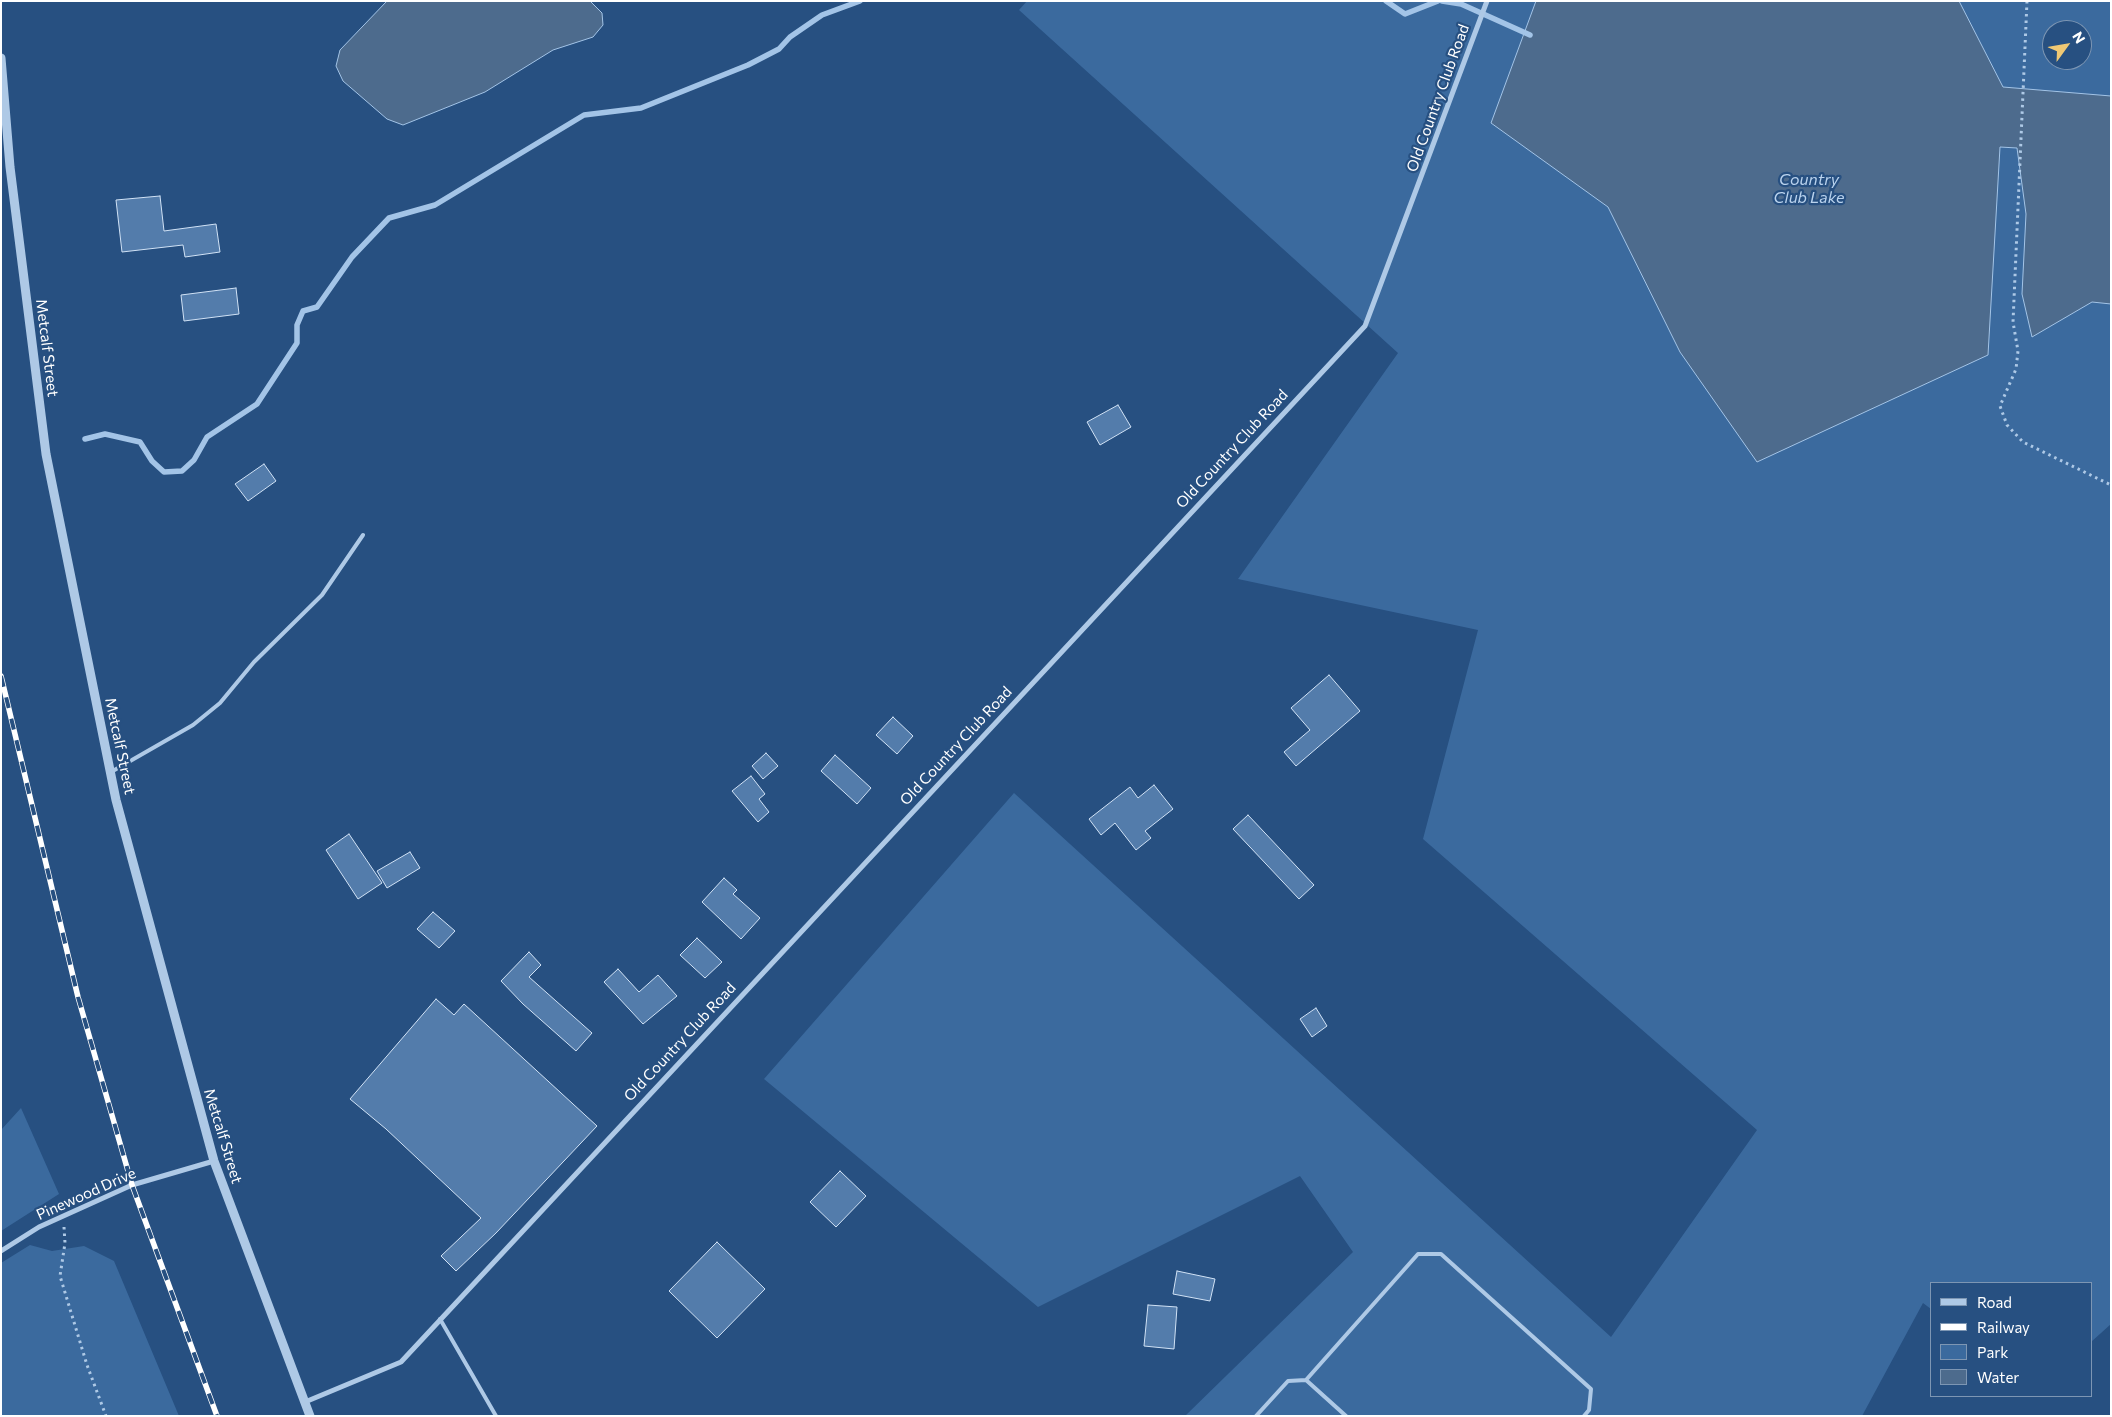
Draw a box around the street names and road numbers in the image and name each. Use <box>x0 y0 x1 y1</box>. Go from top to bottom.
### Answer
street label: Old Country Club Road <box>1403 22 1473 174</box>
street label: Metcalf Street <box>32 298 62 398</box>
street label: Old Country Club Road <box>1172 386 1292 512</box>
street label: Old Country Club Road <box>896 683 1016 809</box>
street label: Metcalf Street <box>101 696 139 796</box>
street label: Old Country Club Road <box>620 979 740 1105</box>
street label: Metcalf Street <box>200 1086 246 1186</box>
street label: Pinewood Drive <box>33 1164 139 1224</box>

